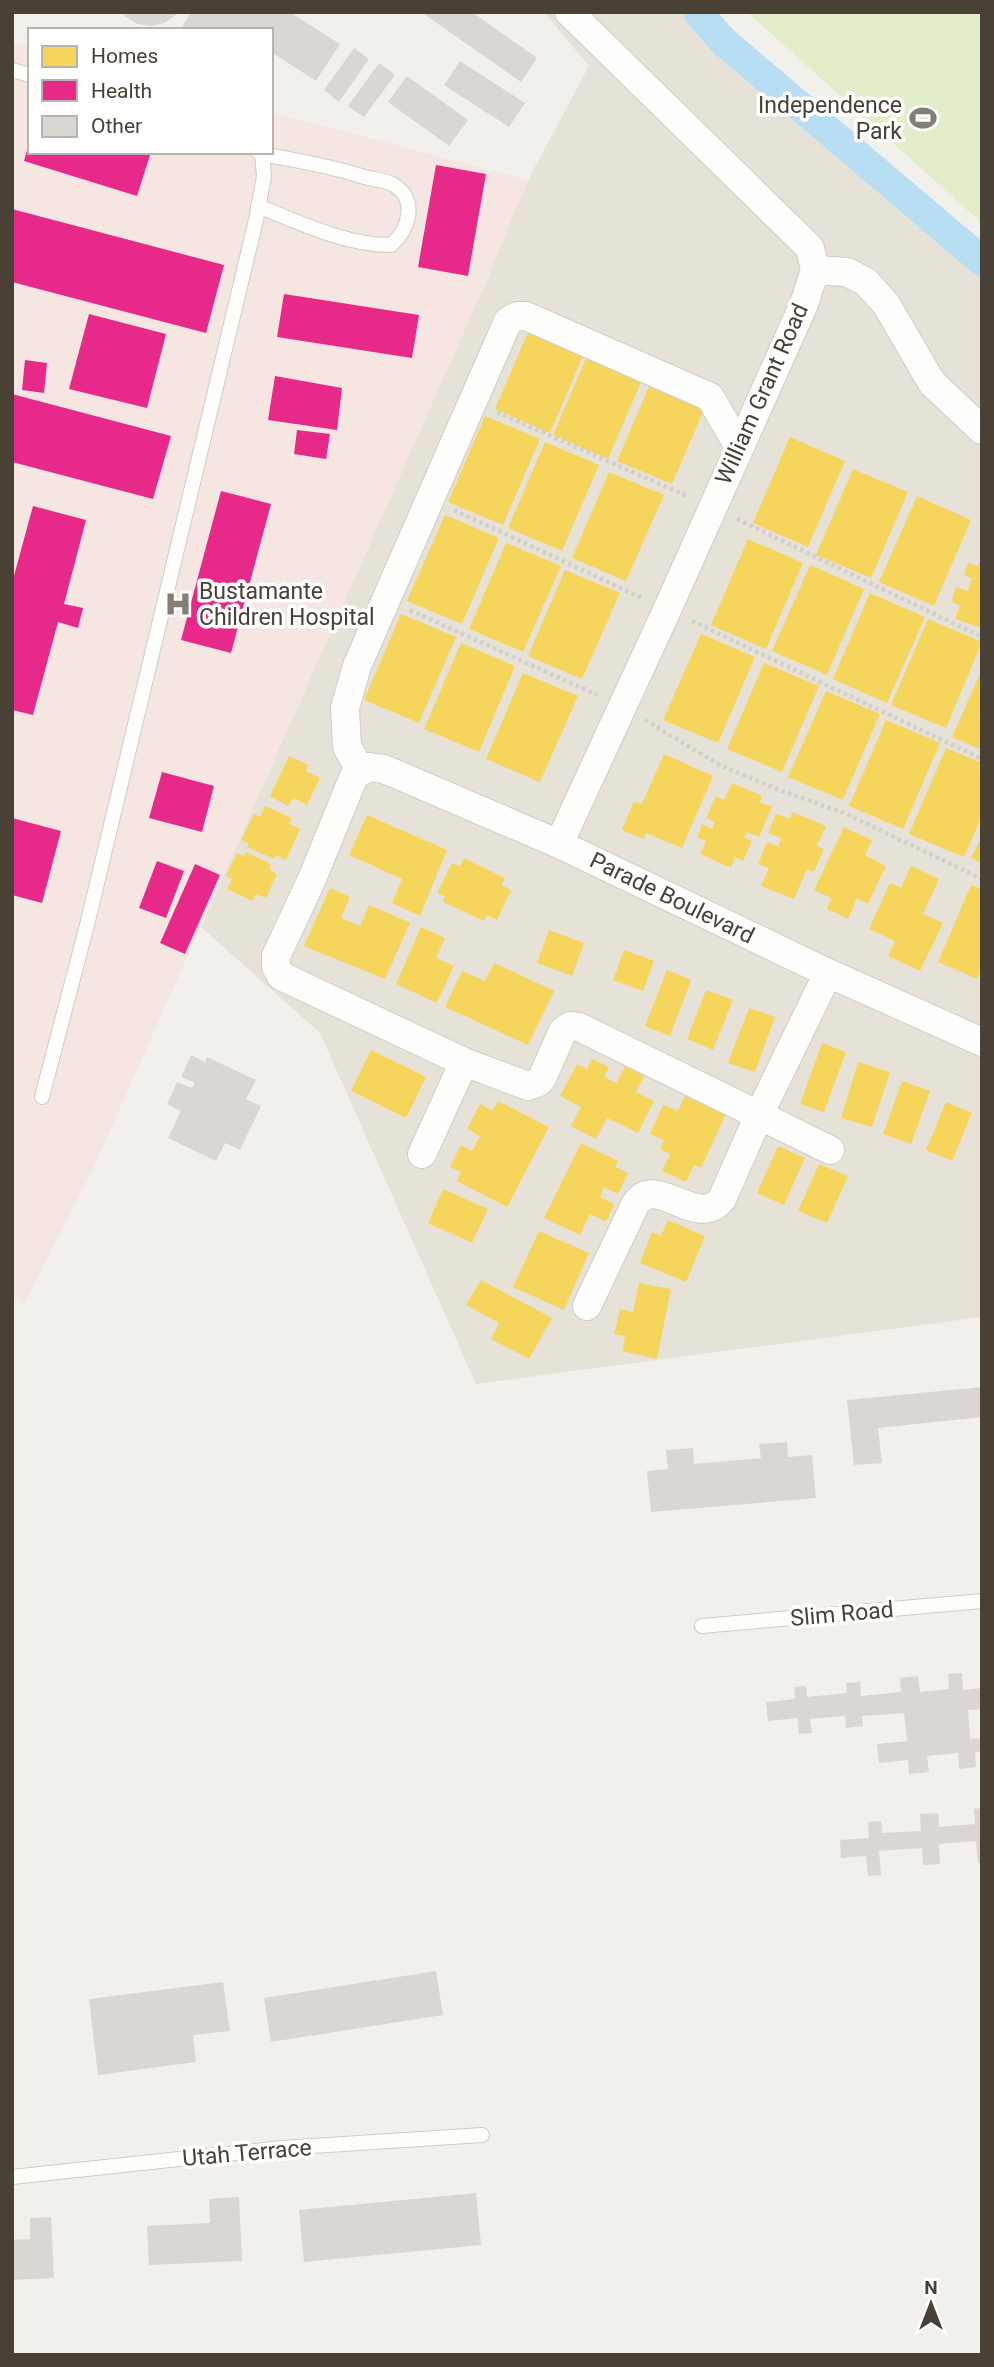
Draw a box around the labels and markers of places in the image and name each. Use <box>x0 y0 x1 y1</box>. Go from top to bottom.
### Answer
place label: Independence Park <box>758 92 902 145</box>
sports icon: Independence Park <box>908 103 938 133</box>
place label: Bustamante Children Hospital <box>199 578 375 631</box>
hospital icon: Bustamante Children Hospital <box>163 589 193 619</box>

